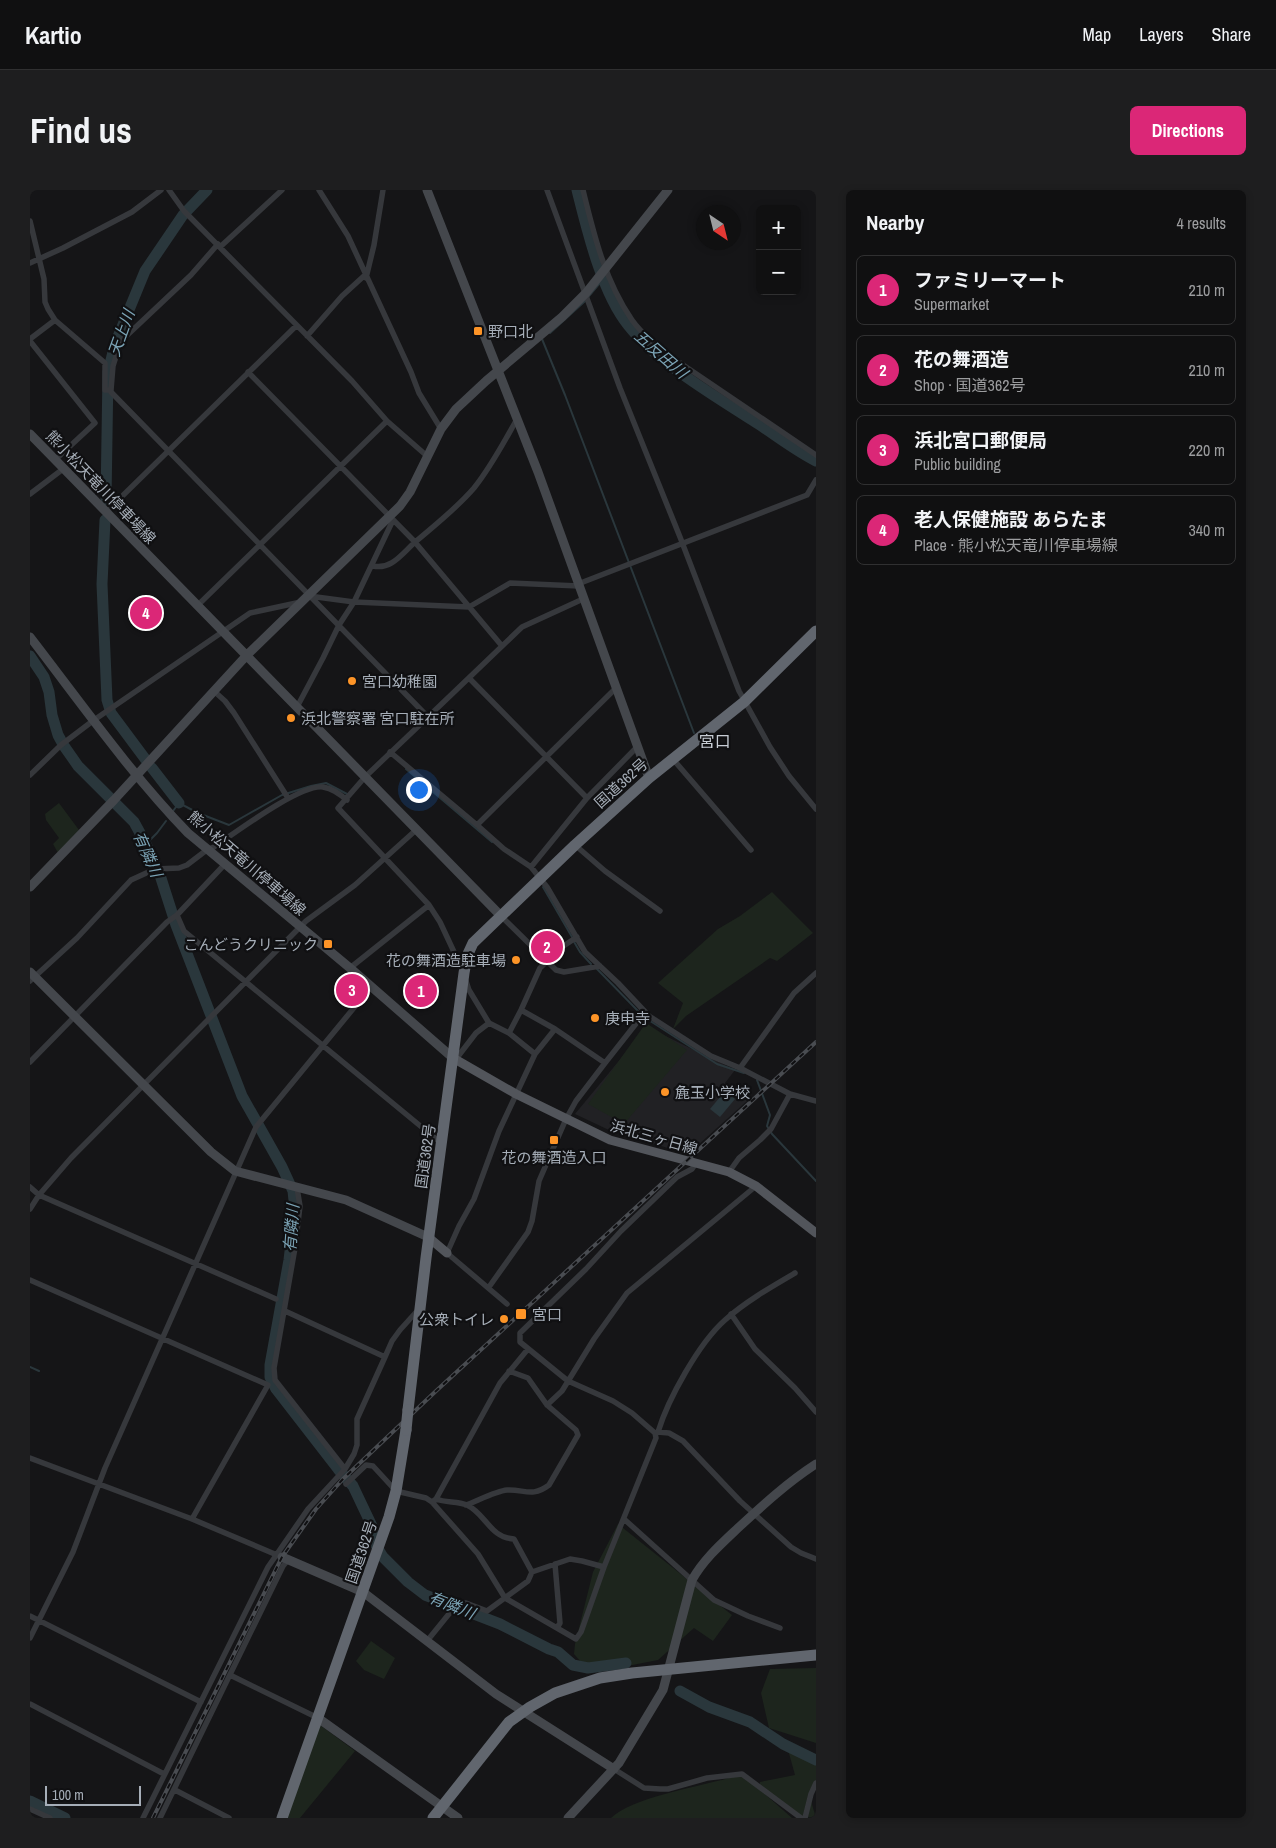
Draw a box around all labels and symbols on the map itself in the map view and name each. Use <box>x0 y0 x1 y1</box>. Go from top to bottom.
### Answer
north arrow <box>696 205 741 250</box>
water label: 天上川 <box>102 305 140 359</box>
place label: 野口北 <box>488 321 533 342</box>
marker: 野口北 <box>472 325 484 337</box>
water label: 五反田川 <box>630 325 694 385</box>
street label: 熊小松天竜川停車場線 <box>41 426 161 548</box>
pin: 4 <box>130 594 162 632</box>
place label: 宮口幼稚園 <box>362 671 437 692</box>
marker: 宮口幼稚園 <box>346 675 358 687</box>
place label: 浜北警察署 宮口駐在所 <box>301 708 454 729</box>
marker: 浜北警察署 宮口駐在所 <box>285 712 297 724</box>
district label: 宮口 <box>699 730 731 752</box>
street label: 国道362号 <box>590 753 652 813</box>
your location <box>406 777 432 803</box>
street label: 熊小松天竜川停車場線 <box>184 806 310 920</box>
water label: 有隣川 <box>128 828 169 882</box>
pin: 2 <box>531 928 563 966</box>
place label: こんどうクリニック <box>183 934 318 955</box>
marker: こんどうクリニック <box>322 938 334 950</box>
place label: 花の舞酒造駐車場 <box>386 950 506 971</box>
marker: 花の舞酒造駐車場 <box>510 954 522 966</box>
pin: 3 <box>336 971 368 1009</box>
pin: 1 <box>405 972 437 1010</box>
place label: 庚申寺 <box>605 1008 650 1029</box>
marker: 庚申寺 <box>589 1012 601 1024</box>
place label: 麁玉小学校 <box>675 1082 750 1103</box>
marker: 麁玉小学校 <box>659 1086 671 1098</box>
street label: 浜北三ヶ日線 <box>608 1115 700 1159</box>
street label: 国道362号 <box>410 1122 440 1190</box>
marker: 花の舞酒造入口 <box>548 1134 560 1146</box>
place label: 花の舞酒造入口 <box>501 1147 607 1168</box>
water label: 有隣川 <box>278 1201 304 1253</box>
place label: 宮口 <box>532 1304 562 1325</box>
marker: 宮口 <box>514 1307 528 1321</box>
place label: 公衆トイレ <box>419 1309 494 1330</box>
marker: 公衆トイレ <box>498 1313 510 1325</box>
street label: 国道362号 <box>340 1518 382 1586</box>
water label: 有隣川 <box>426 1586 480 1625</box>
scale bar <box>45 1783 141 1806</box>

